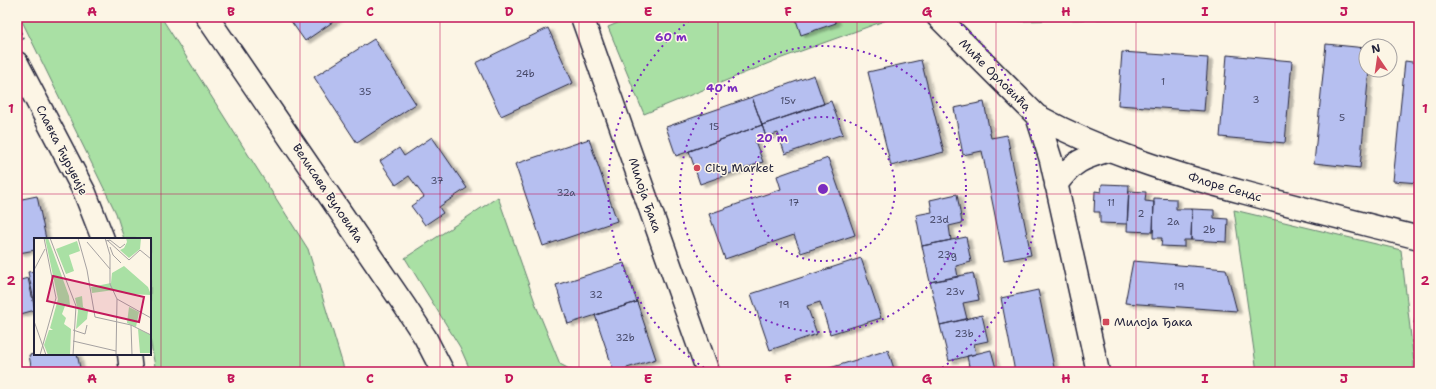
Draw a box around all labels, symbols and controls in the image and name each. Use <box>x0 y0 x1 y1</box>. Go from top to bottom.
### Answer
text: A <box>87 3 97 20</box>
text: B <box>227 3 235 20</box>
text: C <box>366 3 374 20</box>
text: D <box>504 3 514 20</box>
text: E <box>644 3 653 20</box>
text: F <box>784 3 792 20</box>
text: G <box>922 3 933 20</box>
text: H <box>1061 3 1071 20</box>
text: I <box>1201 3 1209 20</box>
text: J <box>1340 3 1348 20</box>
text: 60 m <box>655 29 687 45</box>
street label: Миће Орловића <box>955 35 1035 115</box>
north arrow <box>1358 38 1398 78</box>
text: N <box>1370 40 1382 57</box>
house number: 24b <box>515 67 535 80</box>
house number: 1 <box>1161 75 1165 88</box>
text: 40 m <box>706 80 738 96</box>
house number: 35 <box>359 85 371 98</box>
house number: 3 <box>1253 93 1260 106</box>
house number: 15v <box>780 94 796 107</box>
text: 1 <box>8 100 14 117</box>
text: 1 <box>1422 100 1428 117</box>
street label: Славка Ћурувије <box>32 102 92 198</box>
house number: 5 <box>1339 111 1345 124</box>
house number: 15 <box>709 120 719 133</box>
text: 20 m <box>756 130 788 146</box>
street label: Велисава Вуловића <box>289 140 367 246</box>
street label: Милоја Ђака <box>625 155 665 235</box>
place label: City Market <box>705 160 774 176</box>
marker: City Market <box>692 163 702 173</box>
street label: Флоре Сендс <box>1186 169 1264 205</box>
house number: 37 <box>430 174 444 187</box>
centre of rings <box>816 182 830 196</box>
house number: 32a <box>556 186 576 199</box>
house number: 17 <box>789 196 799 209</box>
house number: 11 <box>1107 196 1115 209</box>
house number: 2 <box>1138 207 1145 220</box>
house number: 23d <box>929 213 949 226</box>
house number: 2a <box>1167 215 1180 228</box>
house number: 2b <box>1203 223 1216 236</box>
inset map <box>34 238 151 355</box>
house number: 23g <box>937 248 957 261</box>
text: 2 <box>6 272 16 289</box>
text: 2 <box>1420 272 1430 289</box>
house number: 19 <box>1174 280 1184 293</box>
house number: 23v <box>945 285 965 298</box>
house number: 32 <box>589 288 603 301</box>
house number: 19 <box>779 298 789 311</box>
place label: Милоја Ђака <box>1114 314 1193 330</box>
marker: Милоја Ђака <box>1101 317 1111 327</box>
house number: 23b <box>954 327 974 340</box>
house number: 32b <box>615 331 635 344</box>
text: A <box>87 370 97 387</box>
text: B <box>227 370 235 387</box>
text: C <box>366 370 374 387</box>
text: D <box>504 370 514 387</box>
text: E <box>644 370 653 387</box>
text: F <box>784 370 792 387</box>
text: G <box>922 370 933 387</box>
text: H <box>1061 370 1071 387</box>
text: I <box>1201 370 1209 387</box>
text: J <box>1340 370 1348 387</box>

